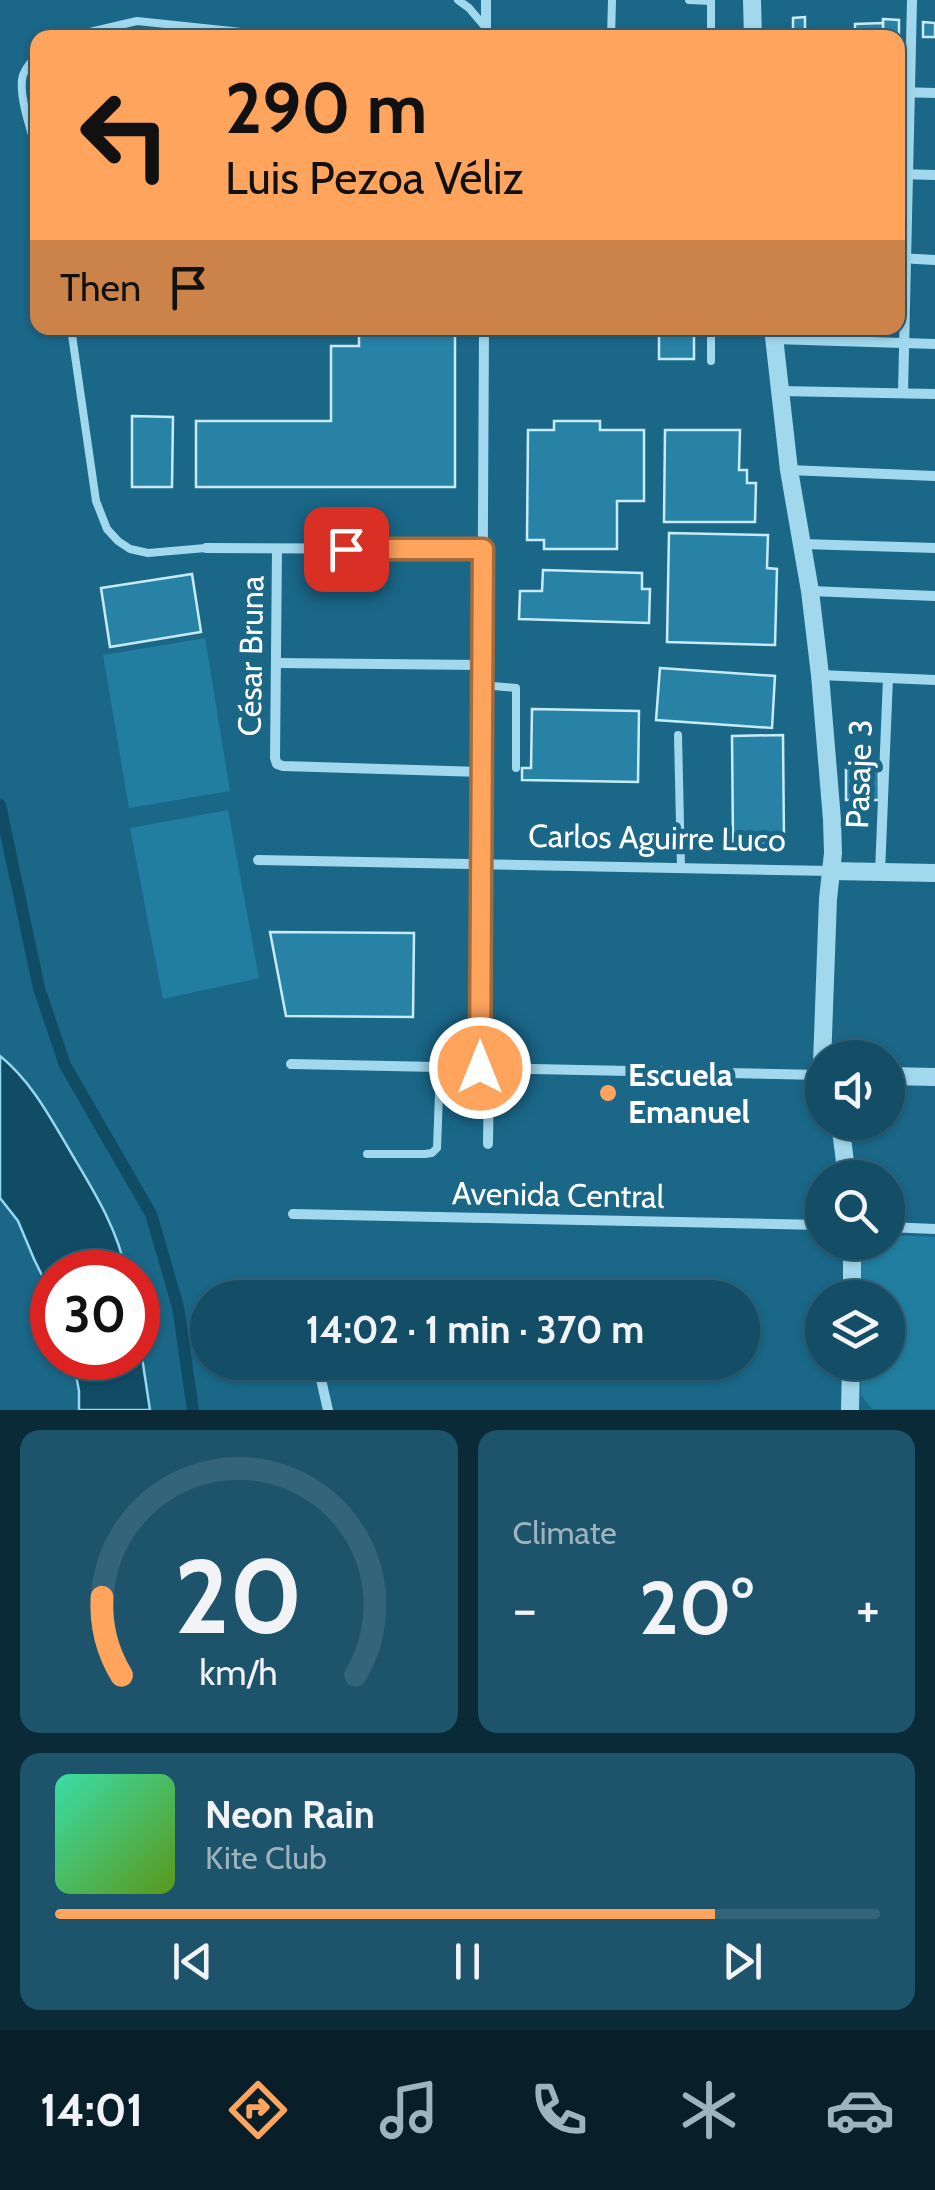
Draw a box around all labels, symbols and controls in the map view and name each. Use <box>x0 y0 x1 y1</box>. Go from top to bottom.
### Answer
text: 290 m <box>225 65 427 151</box>
icon: left <box>60 70 190 200</box>
text: Luis Pezoa Véliz <box>225 151 524 205</box>
icon: arrive <box>161 260 216 315</box>
text: Then <box>60 264 141 311</box>
pin <box>304 507 389 592</box>
icon: arrive <box>319 522 374 577</box>
street label: César Bruna <box>230 575 271 737</box>
street label: Pasaje 3 <box>837 719 880 829</box>
street label: Carlos Aguirre Luco <box>528 816 786 859</box>
position arrow <box>428 1016 532 1120</box>
map controls <box>805 1040 905 1380</box>
button: sound <box>805 1040 905 1140</box>
place label: Escuela Emanuel <box>628 1055 750 1131</box>
marker: Escuela Emanuel <box>597 1082 619 1104</box>
button: search <box>805 1160 905 1260</box>
street label: Avenida Central <box>452 1173 665 1216</box>
speed limit sign: 30 <box>30 1250 160 1380</box>
button: layers <box>805 1280 905 1380</box>
text: 14:02 · 1 min · 370 m <box>306 1306 644 1353</box>
text: Climate <box>513 1513 617 1552</box>
text: 20 <box>175 1533 303 1659</box>
text: 20° <box>639 1562 753 1653</box>
text: − <box>513 1575 537 1642</box>
text: + <box>856 1575 880 1642</box>
text: km/h <box>200 1651 278 1694</box>
text: Neon Rain <box>205 1791 375 1838</box>
text: Kite Club <box>205 1838 327 1877</box>
icon: previous <box>165 1934 220 1989</box>
icon: pause <box>440 1934 495 1989</box>
icon: next <box>715 1934 770 1989</box>
icon: directions <box>223 2075 293 2145</box>
icon: music <box>374 2075 444 2145</box>
icon: phone <box>524 2075 594 2145</box>
icon: climate <box>674 2075 744 2145</box>
icon: car <box>825 2075 895 2145</box>
text: 14:01 <box>40 2083 143 2137</box>

